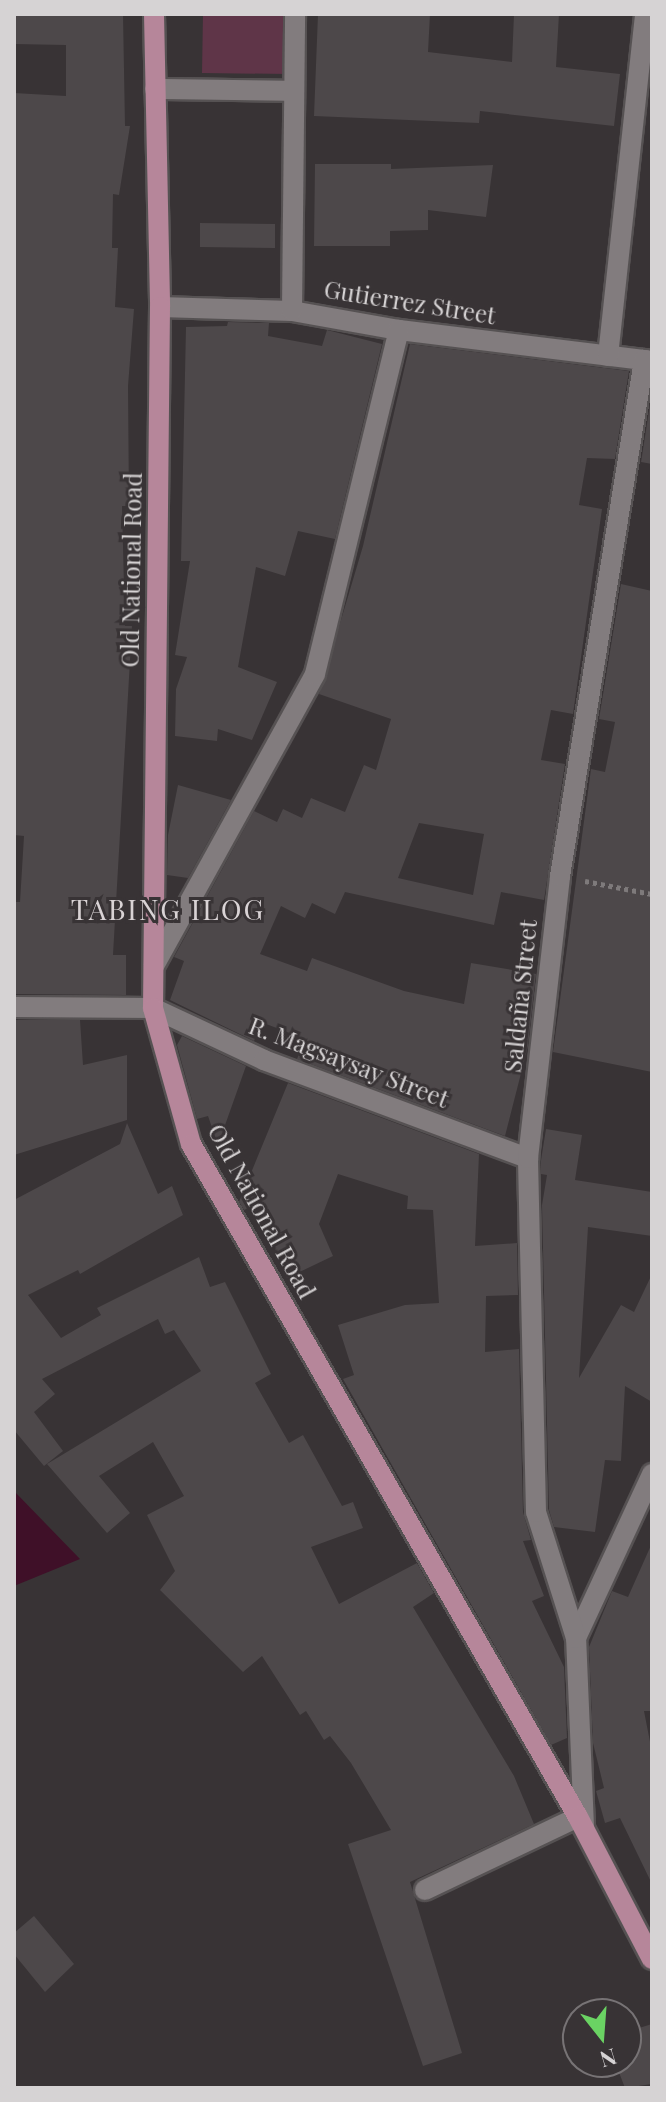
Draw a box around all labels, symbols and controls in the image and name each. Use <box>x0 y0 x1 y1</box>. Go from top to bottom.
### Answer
street label: Gutierrez Street <box>322 274 498 330</box>
street label: Old National Road <box>115 472 147 668</box>
district label: TABING ILOG <box>71 892 265 926</box>
street label: Saldaña Street <box>498 918 542 1074</box>
street label: R. Magsaysay Street <box>245 1011 453 1113</box>
street label: Old National Road <box>202 1119 322 1303</box>
north arrow <box>562 1998 642 2078</box>
text: N <box>596 2042 620 2076</box>

